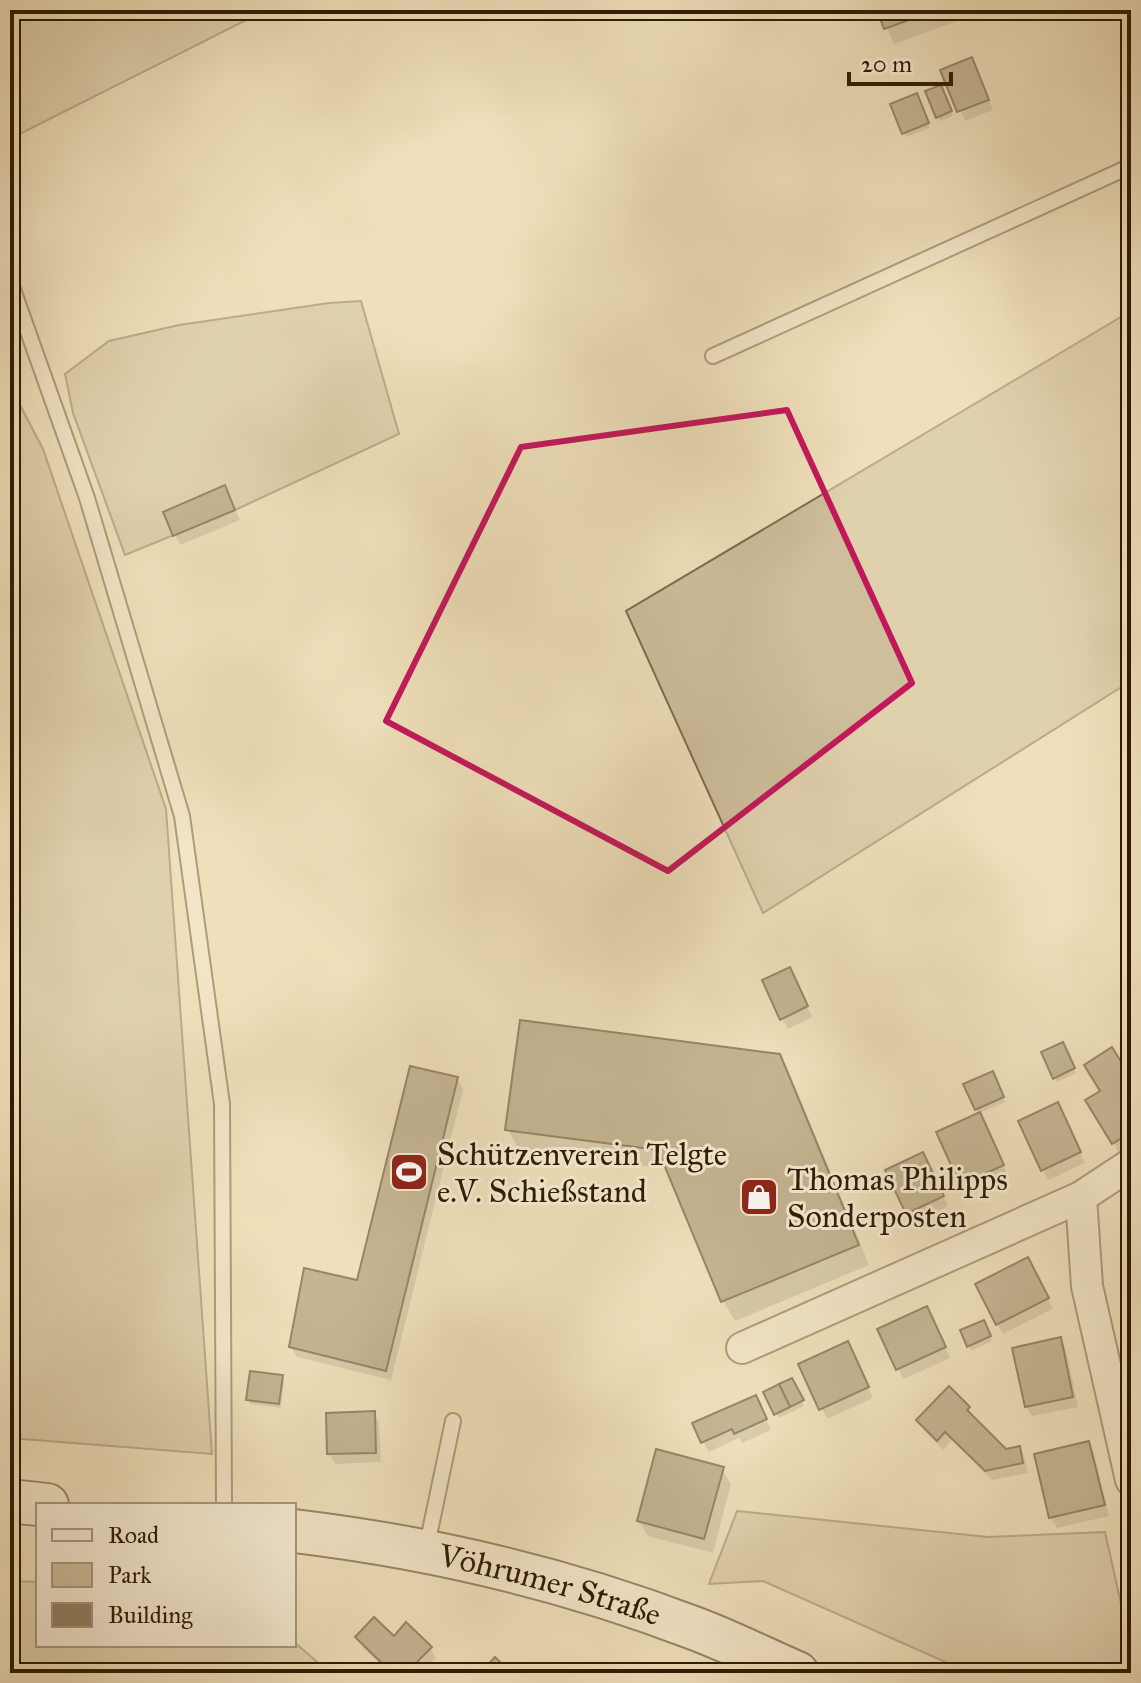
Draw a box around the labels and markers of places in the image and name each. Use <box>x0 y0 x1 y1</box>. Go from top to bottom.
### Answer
place label: Schützenverein Telgte e.V. Schießstand <box>437 1135 727 1211</box>
sports icon: Schützenverein Telgte e.V. Schießstand <box>388 1151 430 1193</box>
place label: Thomas Philipps Sonderposten <box>787 1160 1008 1236</box>
shop icon: Thomas Philipps Sonderposten <box>738 1176 780 1218</box>

